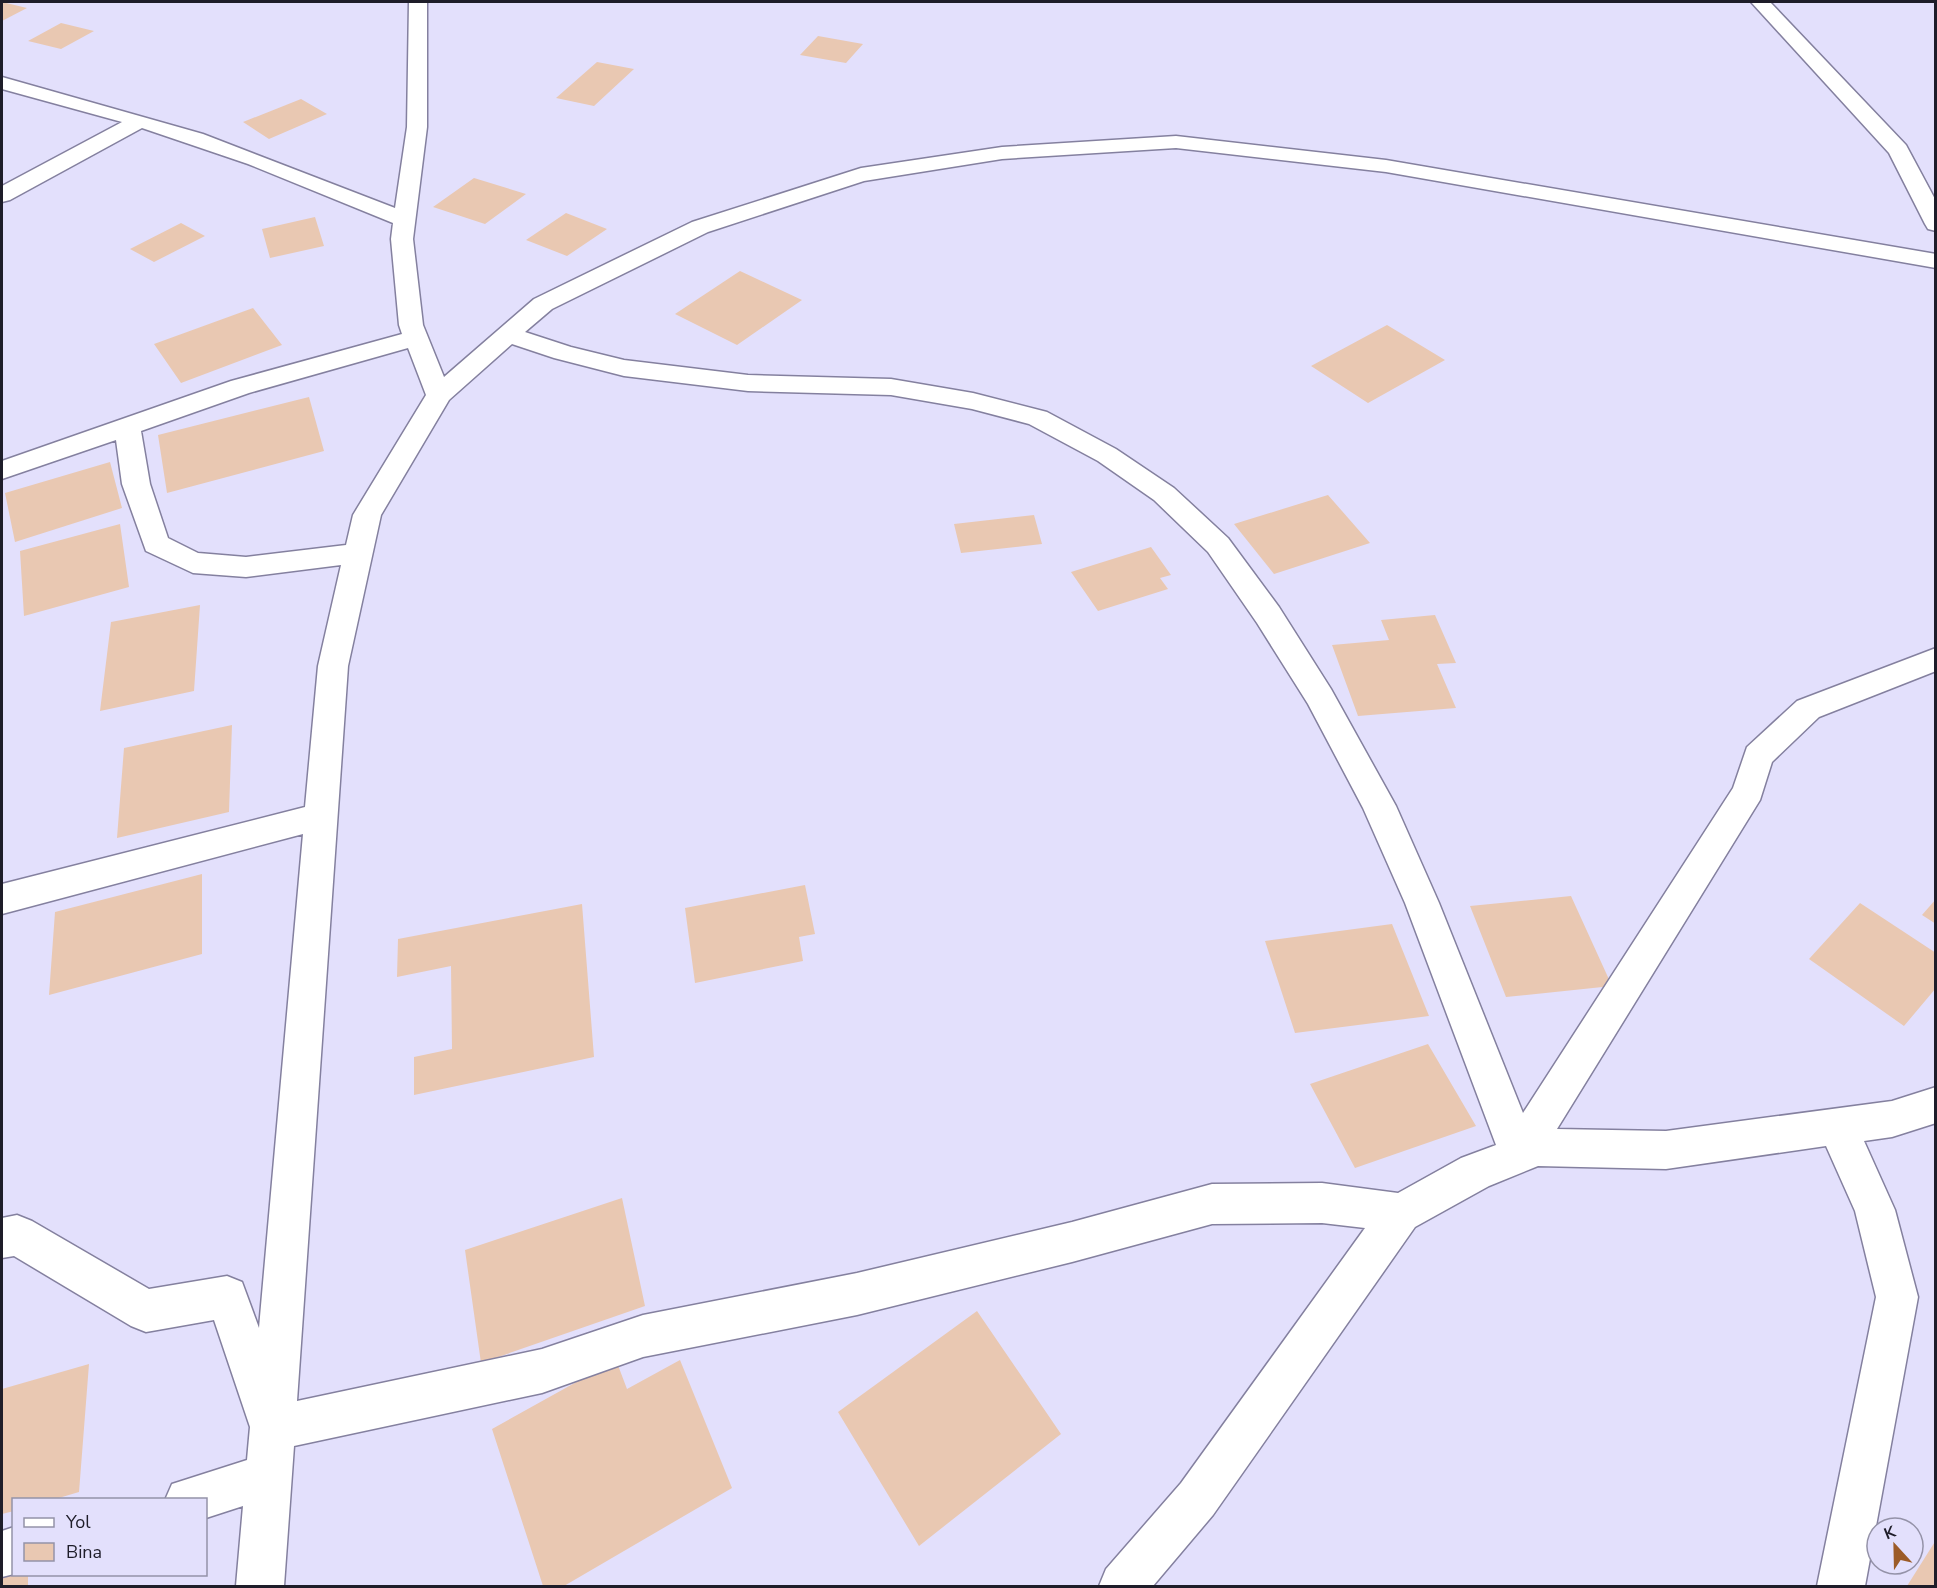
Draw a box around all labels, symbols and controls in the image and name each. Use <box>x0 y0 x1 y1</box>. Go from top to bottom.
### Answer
legend <box>12 1498 207 1576</box>
text: Yol <box>65 1510 91 1534</box>
north arrow <box>1865 1516 1925 1576</box>
text: K <box>1881 1520 1900 1545</box>
text: Bina <box>66 1540 102 1564</box>

